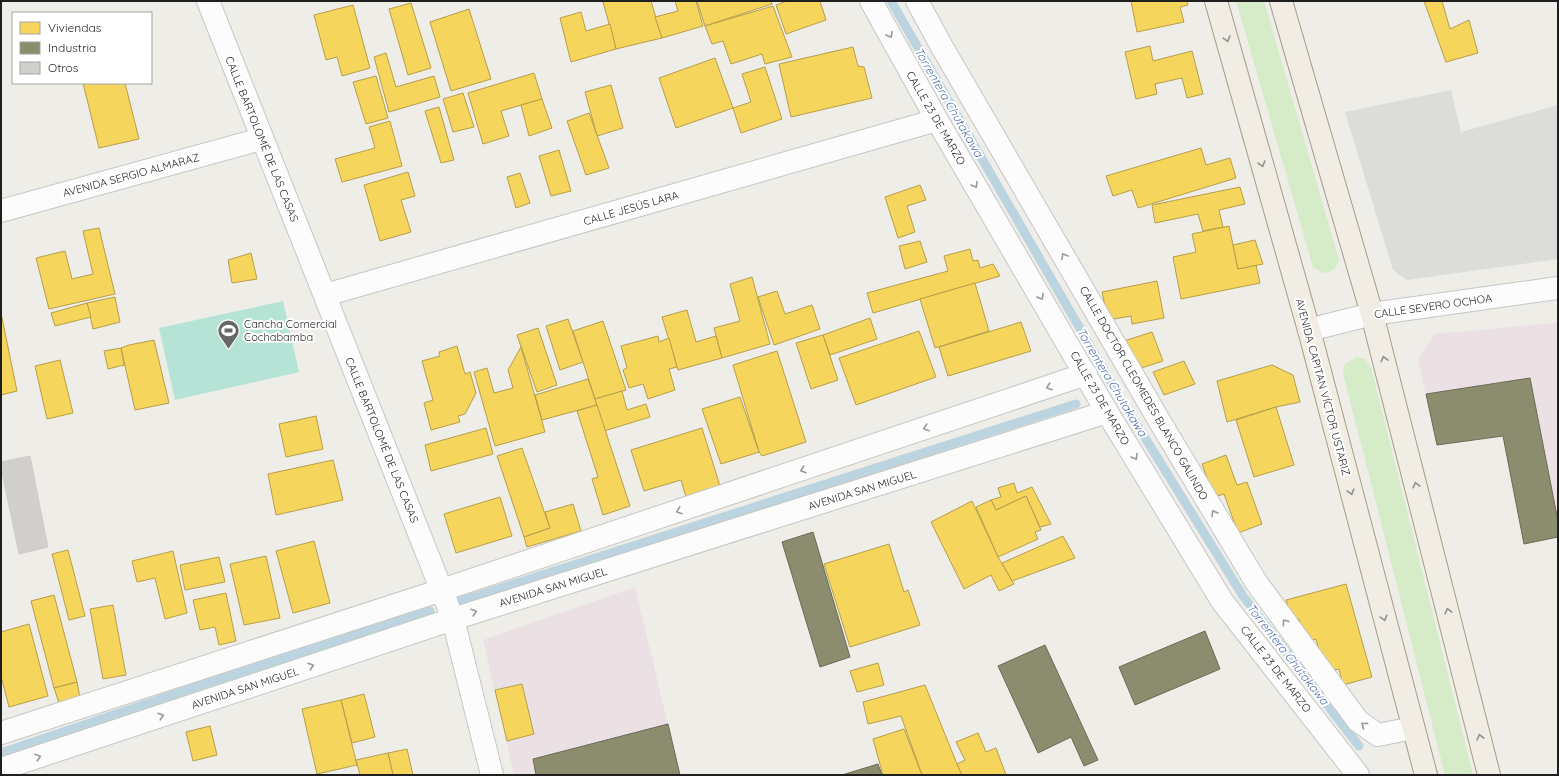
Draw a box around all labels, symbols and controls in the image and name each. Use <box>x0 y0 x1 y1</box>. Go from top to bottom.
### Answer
legend <box>12 12 152 84</box>
text: Viviendas <box>48 20 102 35</box>
one-way arrow <box>885 31 892 38</box>
one-way arrow <box>1222 35 1231 42</box>
text: Industria <box>48 40 96 55</box>
water label: Torrentera Chutakawa <box>911 44 987 160</box>
street label: CALLE BARTOLOMÉ DE LAS CASAS <box>222 54 302 224</box>
text: Otros <box>48 60 79 75</box>
street label: CALLE 23 DE MARZO <box>903 68 969 168</box>
street label: AVENIDA SERGIO ALMARAZ <box>61 150 201 200</box>
one-way arrow <box>1257 160 1266 167</box>
one-way arrow <box>970 181 977 188</box>
street label: CALLE JESÚS LARA <box>582 188 680 228</box>
one-way arrow <box>1061 253 1068 260</box>
street label: CALLE DOCTOR CLEOMEDES BLANCO GALINDO <box>1077 283 1211 503</box>
street label: CALLE SEVERO OCHOA <box>1373 291 1493 321</box>
one-way arrow <box>1036 293 1043 300</box>
street label: AVENIDA CAPITAN VÍCTOR USTARIZ <box>1293 297 1353 477</box>
sports icon: Cancha Comercial Cochabamba <box>216 317 242 350</box>
place label: Cancha Comercial Cochabamba <box>244 317 337 344</box>
water label: Torrentera Chutakawa <box>1074 325 1151 440</box>
street label: CALLE 23 DE MARZO <box>1067 348 1133 448</box>
street label: CALLE BARTOLOMÉ DE LAS CASAS <box>342 355 422 525</box>
one-way arrow <box>1380 356 1389 363</box>
one-way arrow <box>1046 382 1053 391</box>
one-way arrow <box>922 423 929 432</box>
one-way arrow <box>1130 453 1137 460</box>
one-way arrow <box>799 465 806 473</box>
street label: AVENIDA SAN MIGUEL <box>806 467 918 513</box>
one-way arrow <box>1412 482 1421 489</box>
one-way arrow <box>1346 488 1355 495</box>
one-way arrow <box>676 506 683 515</box>
one-way arrow <box>1212 510 1219 517</box>
street label: AVENIDA SAN MIGUEL <box>497 564 609 610</box>
water label: Torrentera Chutakawa <box>1244 600 1333 708</box>
one-way arrow <box>471 608 478 617</box>
one-way arrow <box>1444 608 1452 614</box>
one-way arrow <box>1379 614 1388 621</box>
one-way arrow <box>1283 620 1290 627</box>
street label: CALLE 23 DE MARZO <box>1238 623 1314 715</box>
one-way arrow <box>308 662 315 671</box>
street label: AVENIDA SAN MIGUEL <box>190 664 301 712</box>
one-way arrow <box>158 712 165 721</box>
one-way arrow <box>1362 723 1369 730</box>
one-way arrow <box>1476 734 1484 740</box>
one-way arrow <box>34 753 41 762</box>

